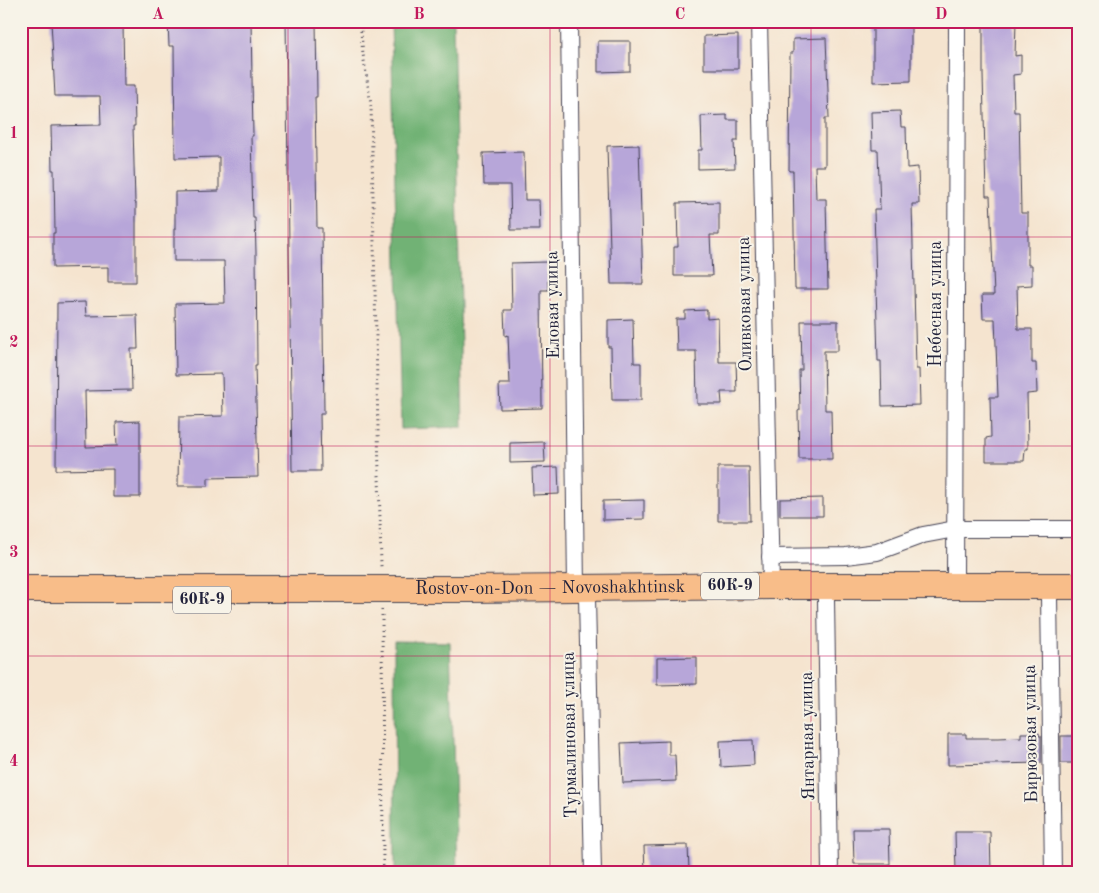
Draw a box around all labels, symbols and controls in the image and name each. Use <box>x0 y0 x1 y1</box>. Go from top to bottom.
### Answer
text: A <box>152 7 164 23</box>
text: B <box>413 7 425 23</box>
text: C <box>675 7 685 23</box>
text: D <box>935 7 947 23</box>
text: 1 <box>9 126 19 142</box>
street label: Оливковая улица <box>735 236 755 372</box>
street label: Небесная улица <box>927 241 945 367</box>
street label: Еловая улица <box>543 251 563 359</box>
text: 2 <box>9 335 19 351</box>
text: 3 <box>9 545 19 561</box>
road number: 60К-9 <box>701 572 759 600</box>
street label: Rostov-on-Don — Novoshakhtinsk <box>415 578 685 598</box>
road number: 60К-9 <box>173 586 231 614</box>
street label: Турмалиновая улица <box>560 651 580 818</box>
street label: Бирюзовая улица <box>1021 665 1041 803</box>
street label: Янтарная улица <box>798 671 818 801</box>
text: 4 <box>9 754 19 770</box>

